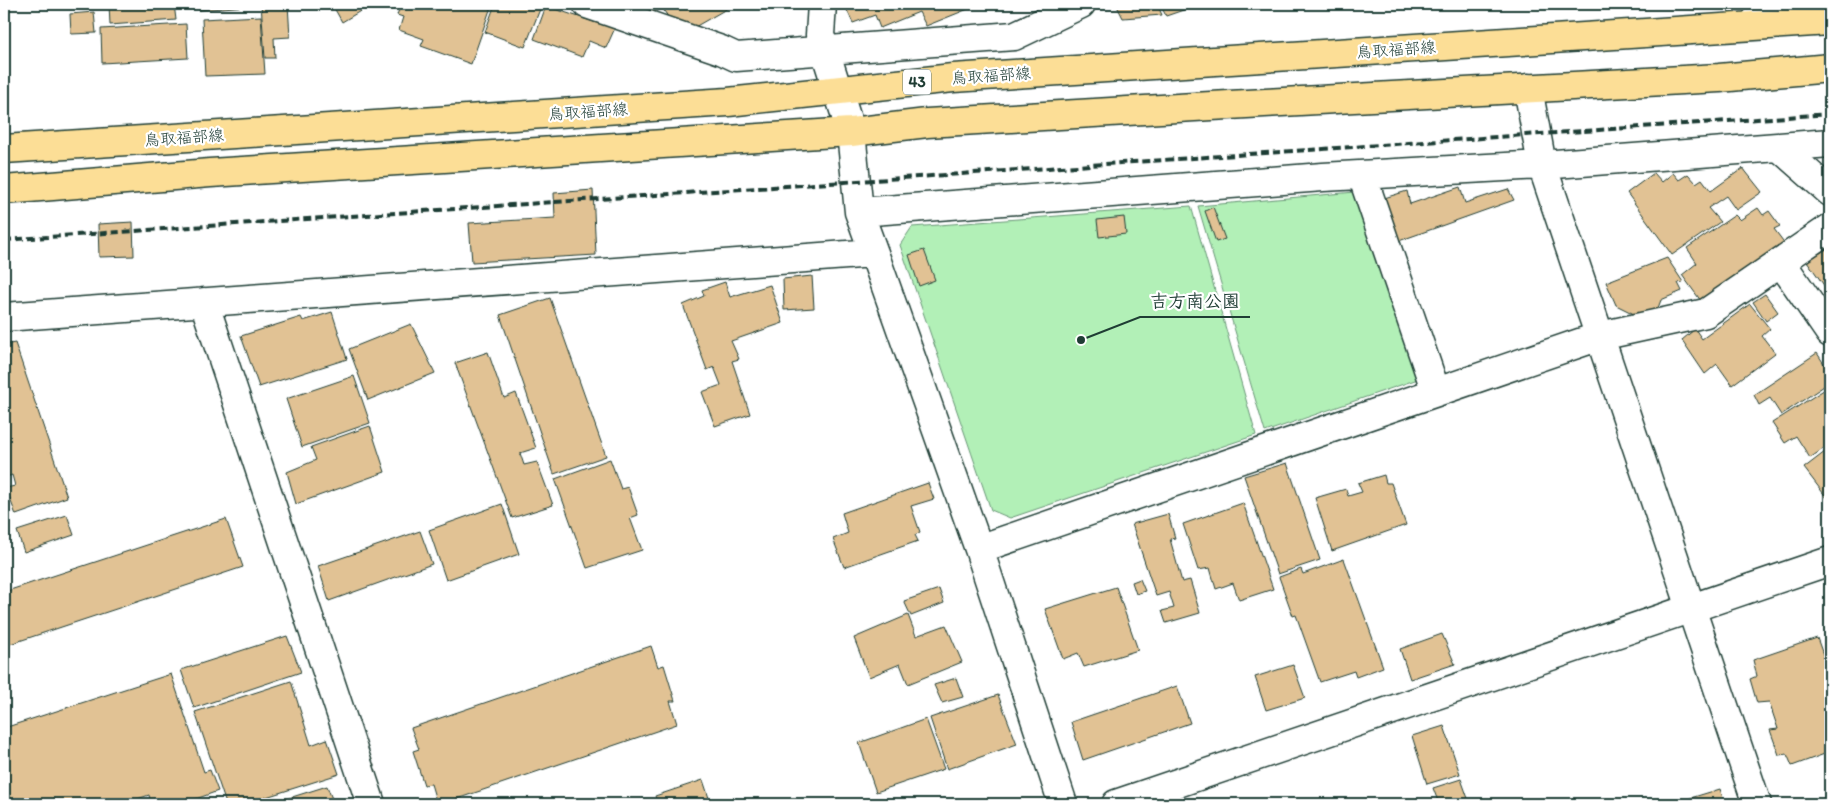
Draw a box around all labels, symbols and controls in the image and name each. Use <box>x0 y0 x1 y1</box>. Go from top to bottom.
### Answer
street label: 鳥取福部線 <box>1355 37 1437 62</box>
street label: 鳥取福部線 <box>950 63 1032 88</box>
road number: 43 <box>903 70 931 94</box>
street label: 鳥取福部線 <box>547 99 629 124</box>
street label: 鳥取福部線 <box>143 125 225 150</box>
callout: 吉方南公園 <box>1140 284 1250 317</box>
text: 吉方南公園 <box>1150 290 1240 312</box>

